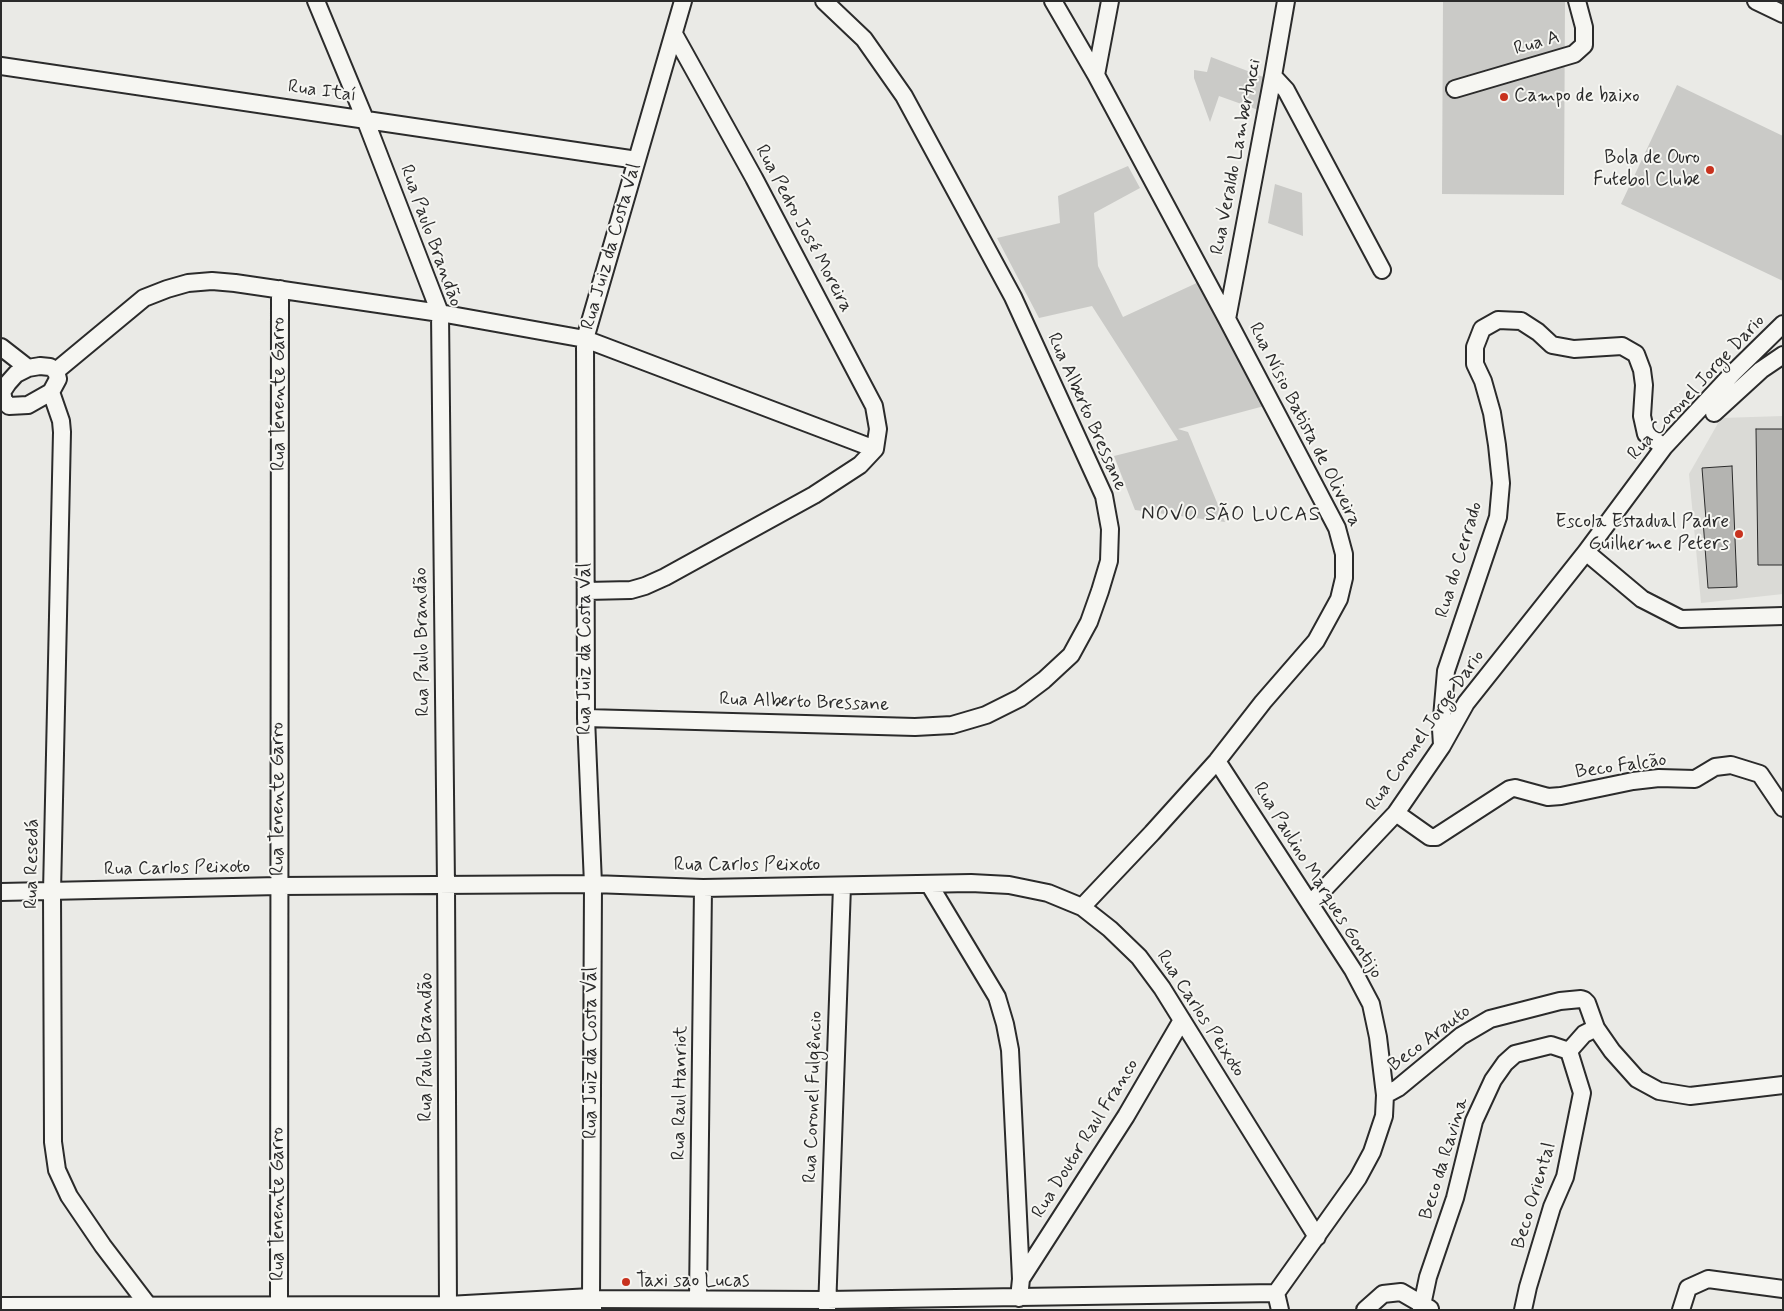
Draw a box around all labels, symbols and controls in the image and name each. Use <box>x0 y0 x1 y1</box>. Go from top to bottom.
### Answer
street label: Rua A <box>1512 27 1562 61</box>
street label: Rua Veraldo Lambertucci <box>1207 57 1267 257</box>
street label: Rua Itaí <box>286 76 358 108</box>
place label: Campo de baixo <box>1514 86 1640 108</box>
marker: Campo de baixo <box>1498 91 1510 103</box>
street label: Rua Pedro José Moreira <box>749 141 857 317</box>
place label: Bola de Ouro Futebol Clube <box>1593 148 1700 192</box>
street label: Rua Juiz da Costa Val <box>577 161 647 333</box>
street label: Rua Paulo Brandão <box>394 162 466 310</box>
marker: Bola de Ouro Futebol Clube <box>1704 164 1716 176</box>
street label: Rua Coronel Jorge Dario <box>1623 310 1771 466</box>
street label: Rua Tenente Garro <box>269 317 291 471</box>
street label: Rua Nísio Batista de Oliveira <box>1243 319 1365 531</box>
street label: Rua Alberto Bressane <box>1041 330 1131 494</box>
street label: Rua do Cerrado <box>1432 499 1488 621</box>
district label: NOVO SÃO LUCAS <box>1141 504 1321 528</box>
place label: Escola Estadual Padre Guilherme Peters <box>1555 512 1729 556</box>
marker: Escola Estadual Padre Guilherme Peters <box>1733 528 1745 540</box>
street label: Rua Juiz da Costa Val <box>575 563 597 735</box>
street label: Rua Paulo Brandão <box>410 567 436 717</box>
street label: Rua Coronel Jorge Dario <box>1362 646 1490 816</box>
street label: Rua Alberto Bressane <box>719 689 889 717</box>
street label: Rua Tenente Garro <box>268 722 290 876</box>
street label: Beco Falcão <box>1574 749 1668 785</box>
street label: Rua Paulino Marques Gontijo <box>1247 779 1387 983</box>
street label: Rua Resedá <box>21 819 45 909</box>
street label: Rua Carlos Peixoto <box>674 855 820 877</box>
street label: Rua Carlos Peixoto <box>104 856 250 882</box>
street label: Rua Carlos Peixoto <box>1151 946 1249 1082</box>
street label: Rua Juiz da Costa Val <box>581 967 603 1139</box>
street label: Rua Paulo Brandão <box>416 972 438 1122</box>
street label: Beco Arauto <box>1384 1001 1476 1077</box>
street label: Rua Coronel Fulgêncio <box>800 1010 828 1184</box>
street label: Rua Raul Hanriot <box>668 1025 694 1161</box>
street label: Rua Doutor Raul Franco <box>1028 1055 1144 1223</box>
street label: Beco da Ravina <box>1416 1095 1474 1223</box>
street label: Rua Tenente Garro <box>268 1127 290 1281</box>
street label: Beco Oriental <box>1508 1140 1562 1252</box>
place label: Taxi sao Lucas <box>636 1271 750 1293</box>
marker: Taxi sao Lucas <box>620 1276 632 1288</box>

